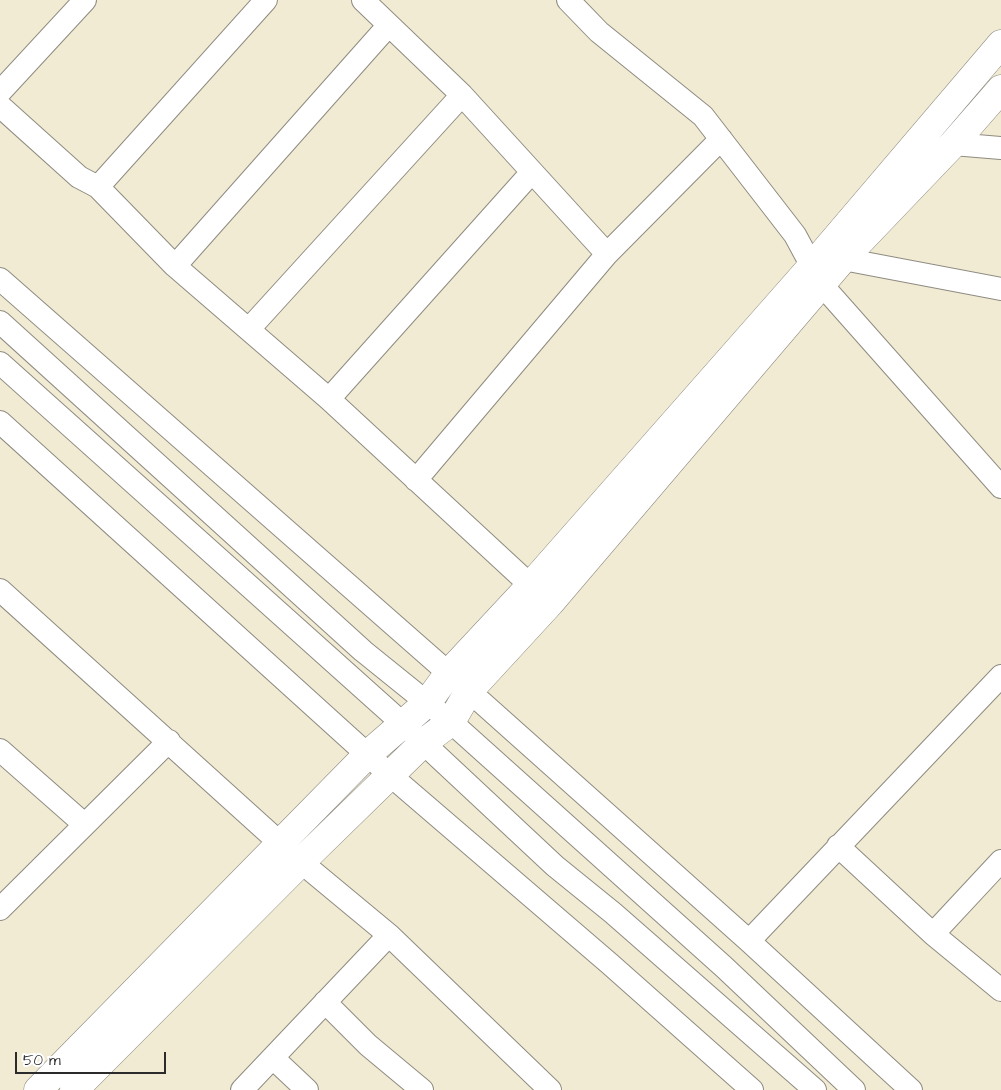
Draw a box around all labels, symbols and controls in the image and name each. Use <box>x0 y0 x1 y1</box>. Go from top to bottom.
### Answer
scale bar <box>18 1042 169 1074</box>
text: 50 m <box>23 1050 61 1071</box>

